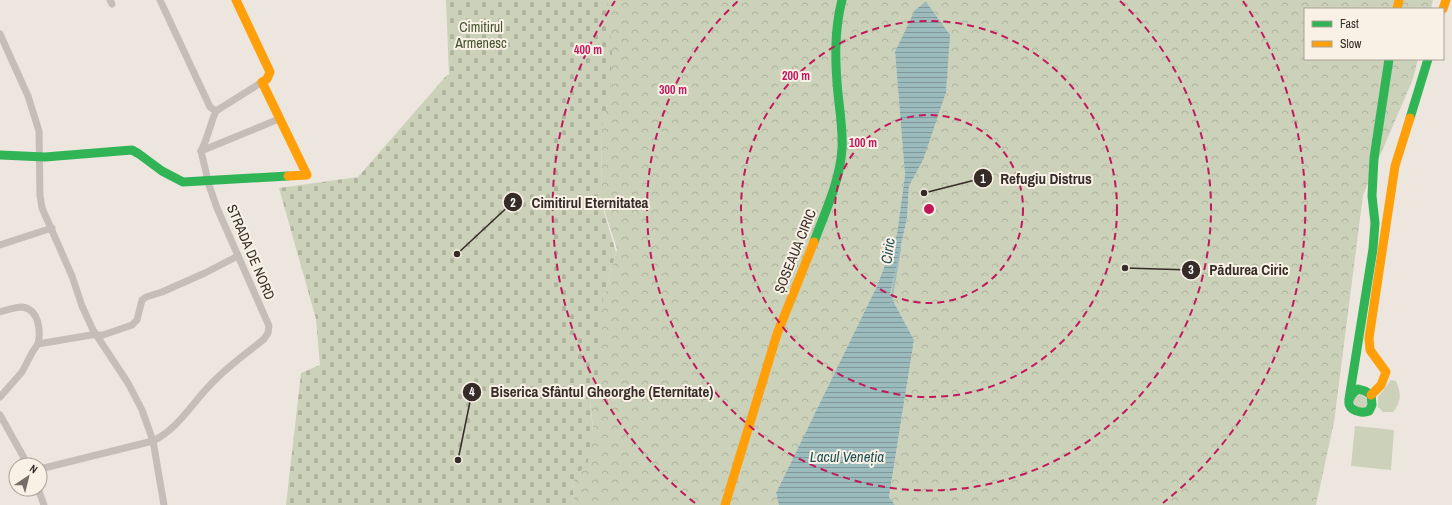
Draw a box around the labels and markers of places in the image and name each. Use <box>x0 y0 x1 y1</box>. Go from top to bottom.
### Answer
callout: Refugiu Distrus <box>973 165 1100 192</box>
callout: Cimitirul Eternitatea <box>503 189 656 216</box>
centre of rings <box>922 202 936 216</box>
callout: Pădurea Ciric <box>1181 256 1296 283</box>
callout: Biserica Sfântul Gheorghe (Eternitate) <box>462 378 721 405</box>

